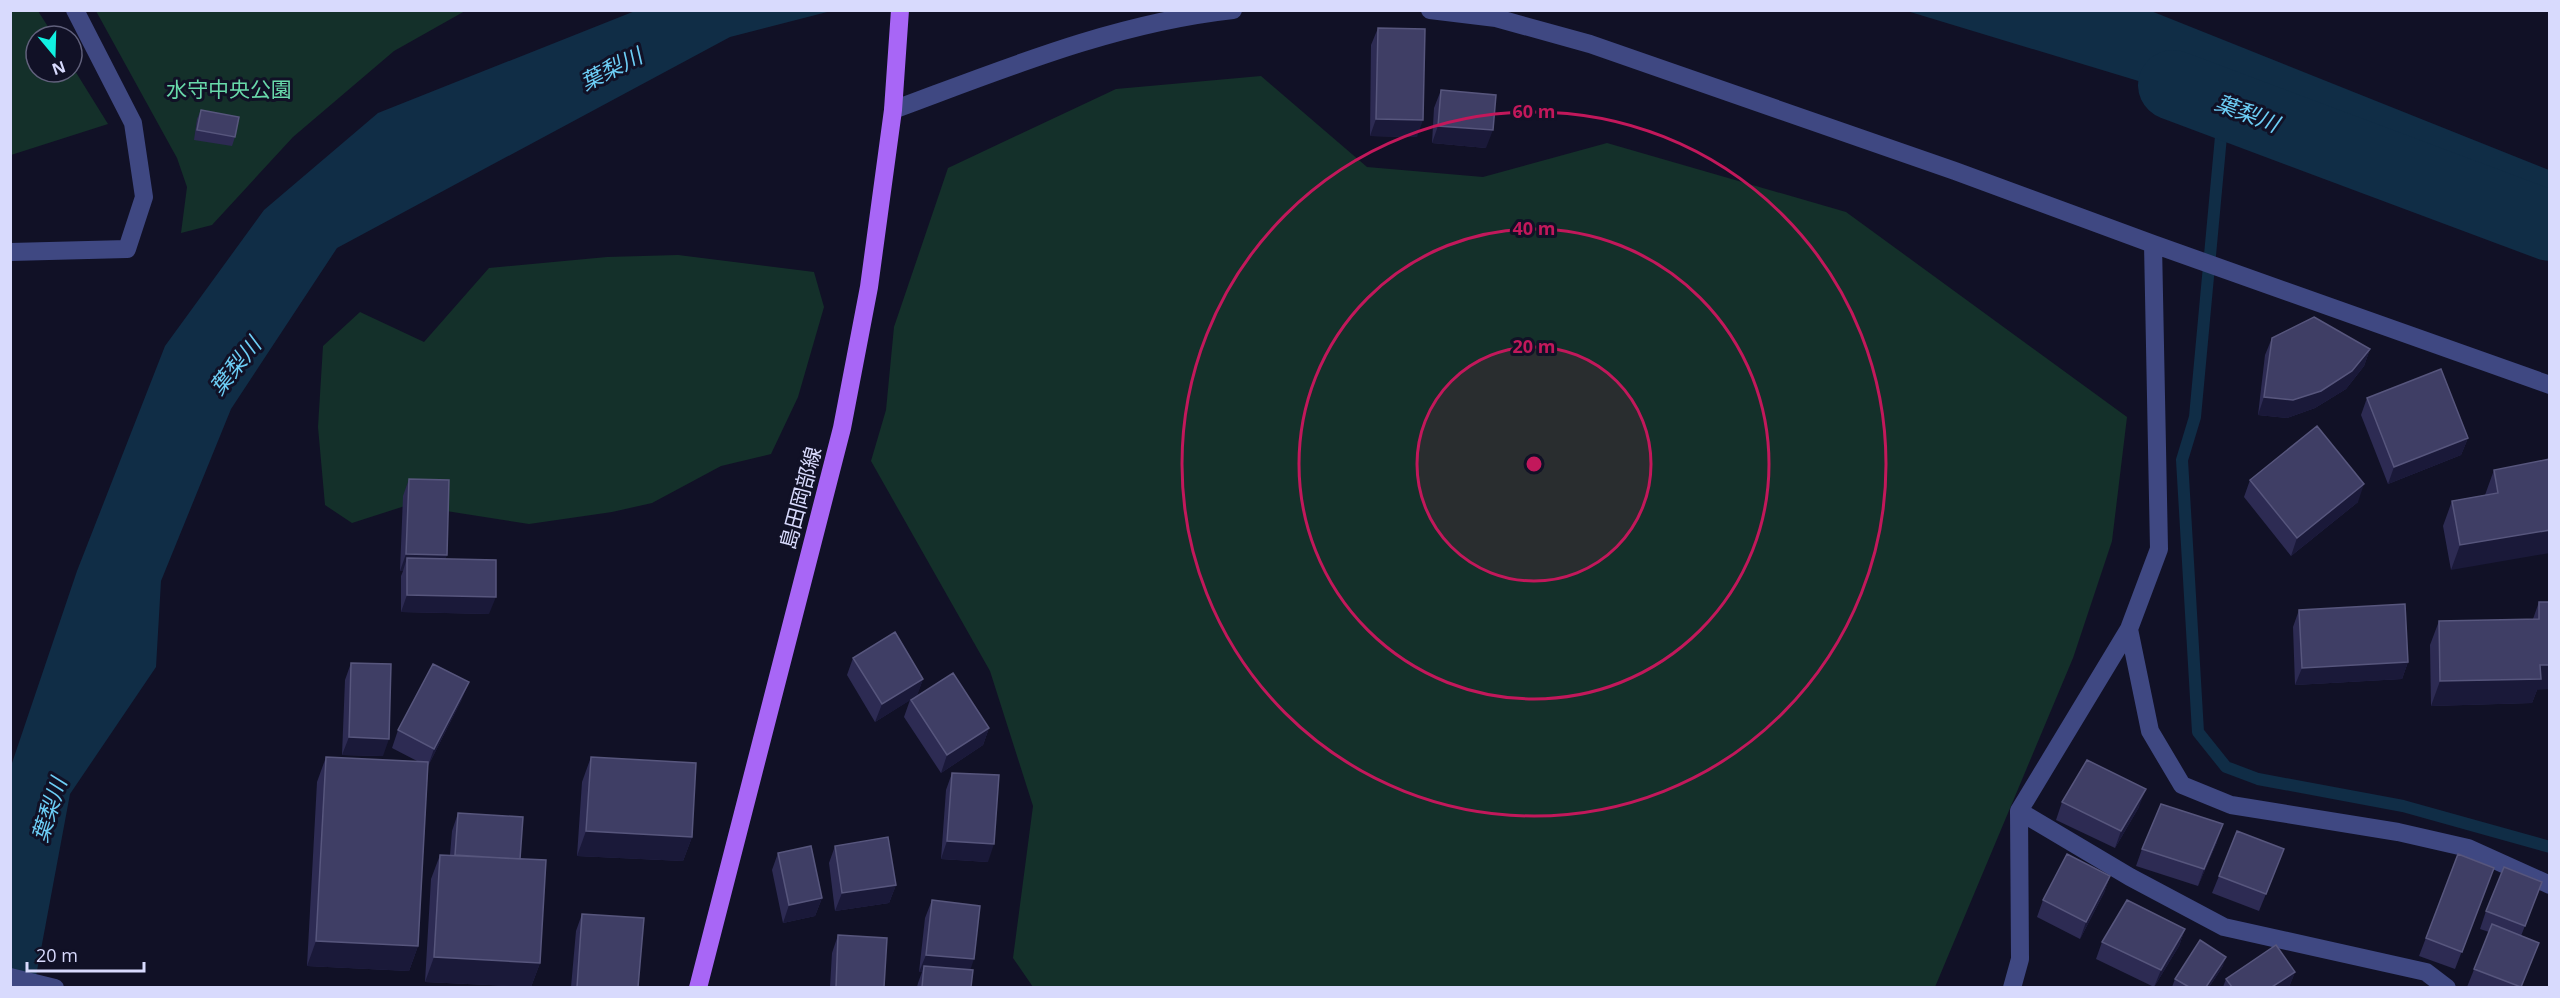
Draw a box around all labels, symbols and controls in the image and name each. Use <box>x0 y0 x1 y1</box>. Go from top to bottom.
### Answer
north arrow <box>24 24 84 84</box>
water label: 葉梨川 <box>574 39 649 96</box>
text: N <box>49 56 69 81</box>
park label: 水守中央公園 <box>166 75 292 103</box>
water label: 葉梨川 <box>2211 86 2285 139</box>
text: 60 m <box>1513 99 1555 123</box>
text: 40 m <box>1513 216 1555 240</box>
water label: 葉梨川 <box>202 329 268 400</box>
text: 20 m <box>1513 334 1555 358</box>
street label: 島田岡部線 <box>773 443 827 552</box>
centre of rings <box>1524 454 1544 474</box>
water label: 葉梨川 <box>24 772 73 846</box>
scale bar <box>27 935 144 973</box>
text: 20 m <box>36 943 78 967</box>

